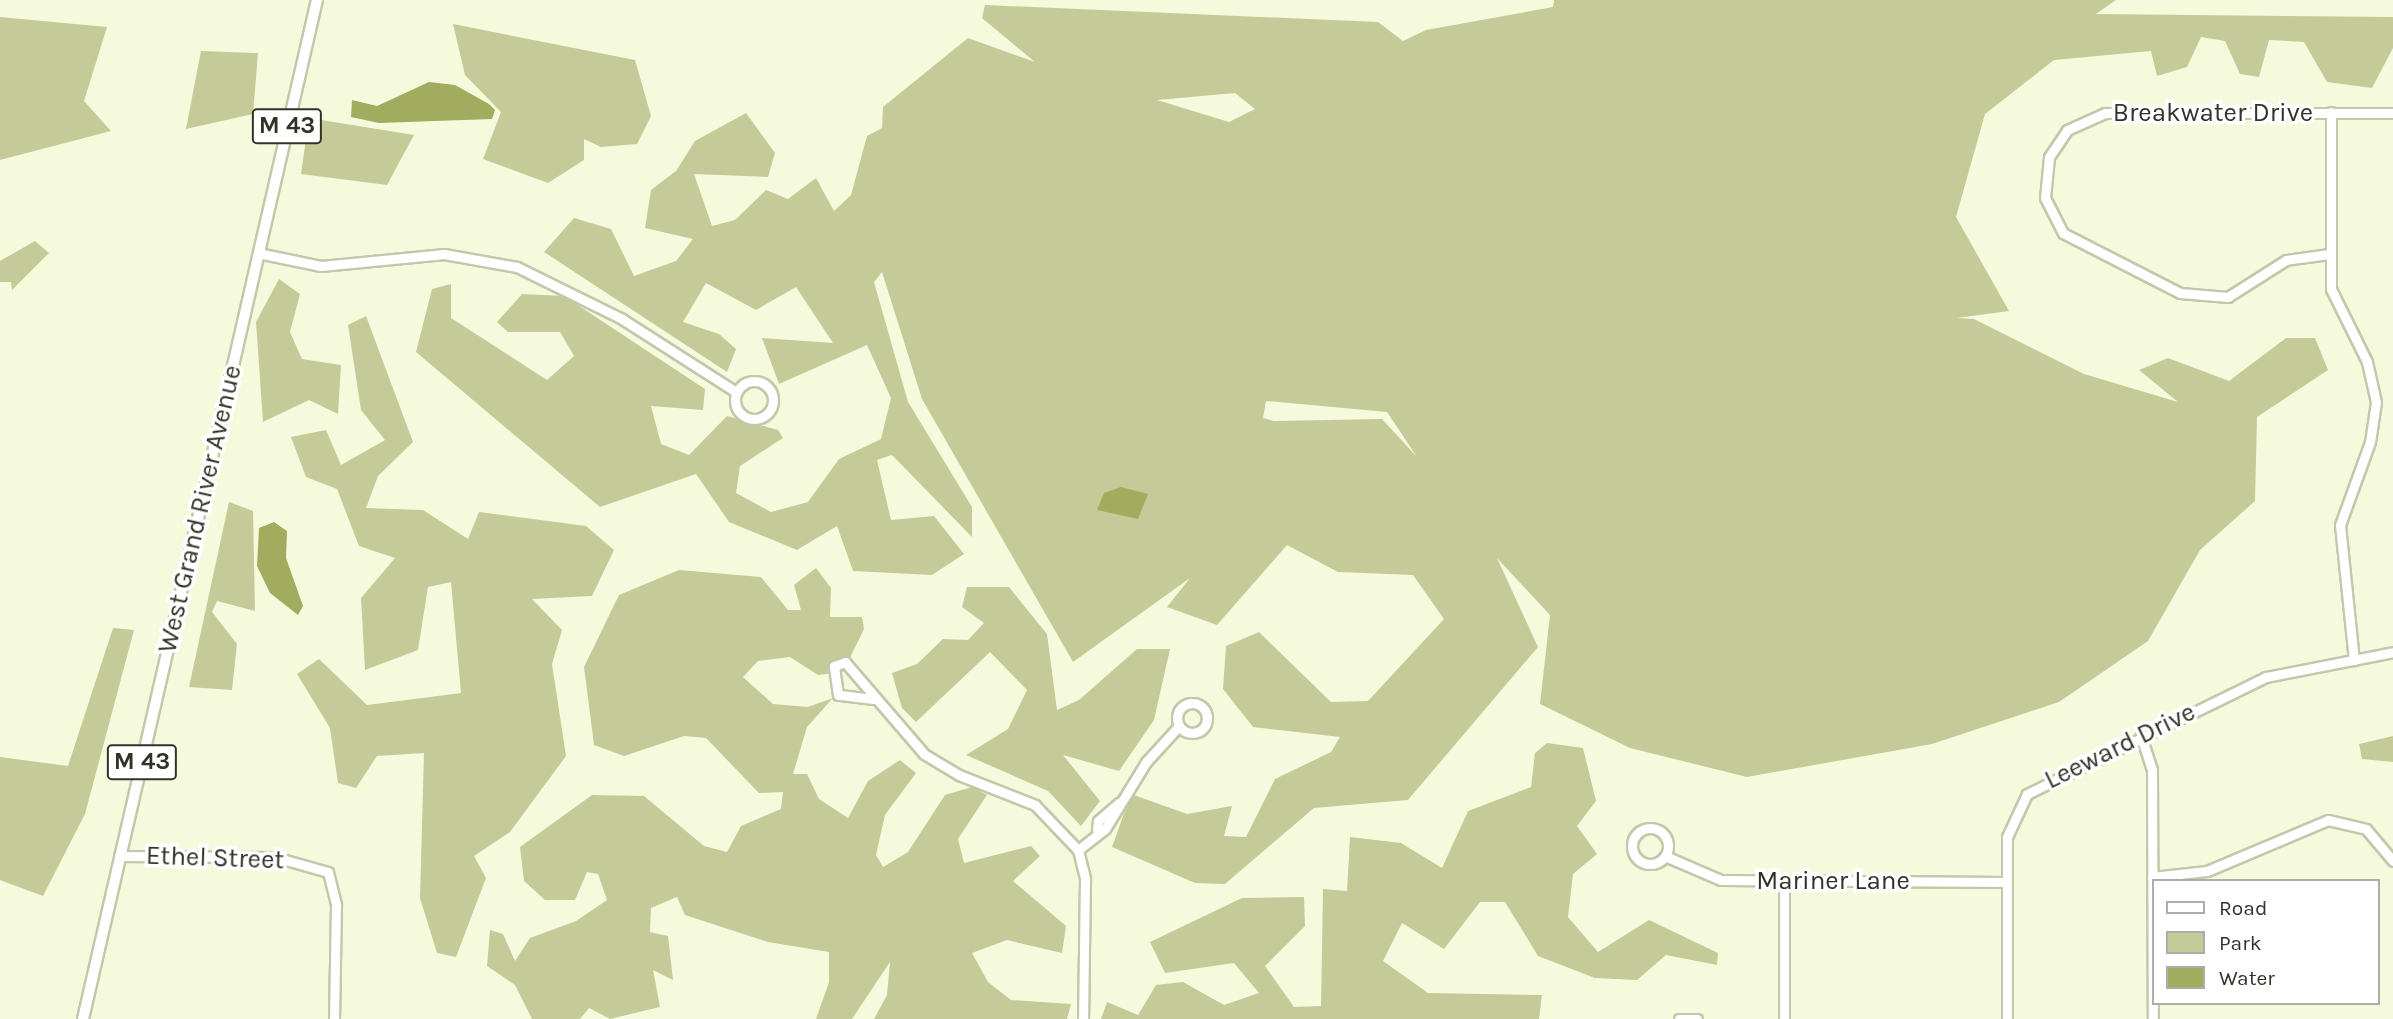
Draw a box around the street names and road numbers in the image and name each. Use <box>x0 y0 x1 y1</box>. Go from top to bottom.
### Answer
street label: Breakwater Drive <box>2113 97 2313 129</box>
road number: M 43 <box>250 106 324 146</box>
street label: West Grand River Avenue <box>152 362 248 656</box>
street label: Leeward Drive <box>2040 696 2200 796</box>
road number: M 43 <box>105 742 179 782</box>
street label: Ethel Street <box>145 840 285 876</box>
street label: Mariner Lane <box>1756 865 1910 897</box>

